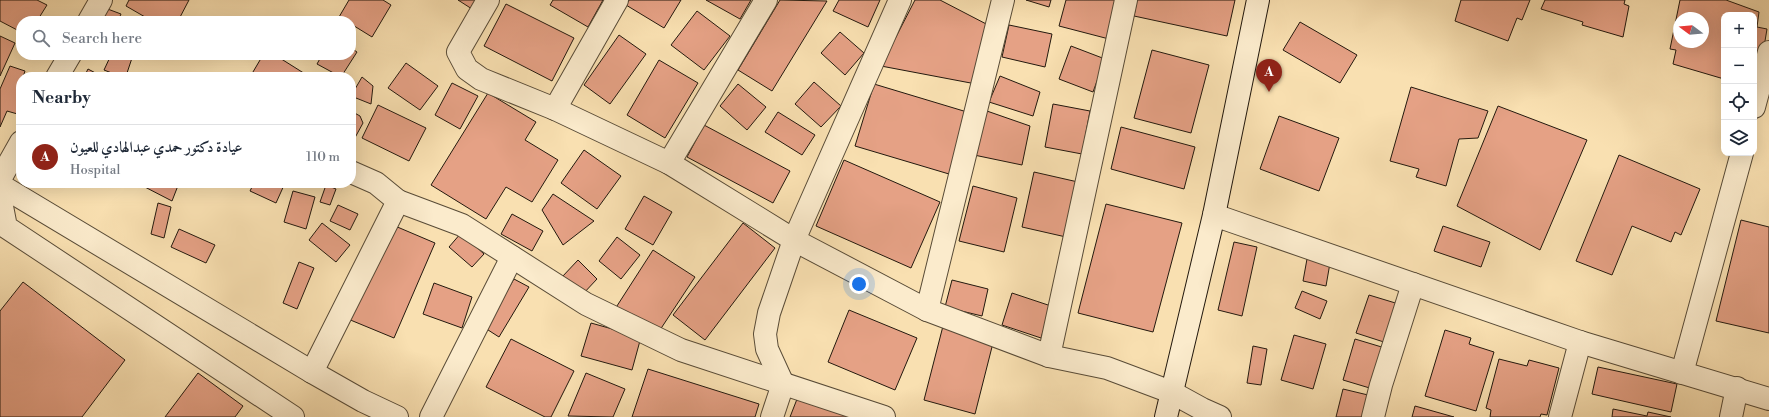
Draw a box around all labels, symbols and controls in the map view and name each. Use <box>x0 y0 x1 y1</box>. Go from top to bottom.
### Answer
north arrow <box>1673 12 1709 48</box>
map controls <box>1721 12 1757 156</box>
button: + <box>1721 12 1757 48</box>
search box <box>16 16 356 60</box>
icon: search <box>30 27 52 49</box>
text: Search here <box>62 29 142 48</box>
button: − <box>1721 48 1757 84</box>
pin: A <box>1256 59 1282 92</box>
button: locate <box>1721 84 1757 120</box>
text: Nearby <box>32 87 91 109</box>
button: layers <box>1721 120 1757 156</box>
text: عيادة دكتور حمدي عبدالهادي للعيون <box>70 138 242 157</box>
text: A <box>40 149 50 165</box>
text: 110 m <box>306 149 340 165</box>
text: Hospital <box>70 162 120 178</box>
your location <box>849 274 869 294</box>

